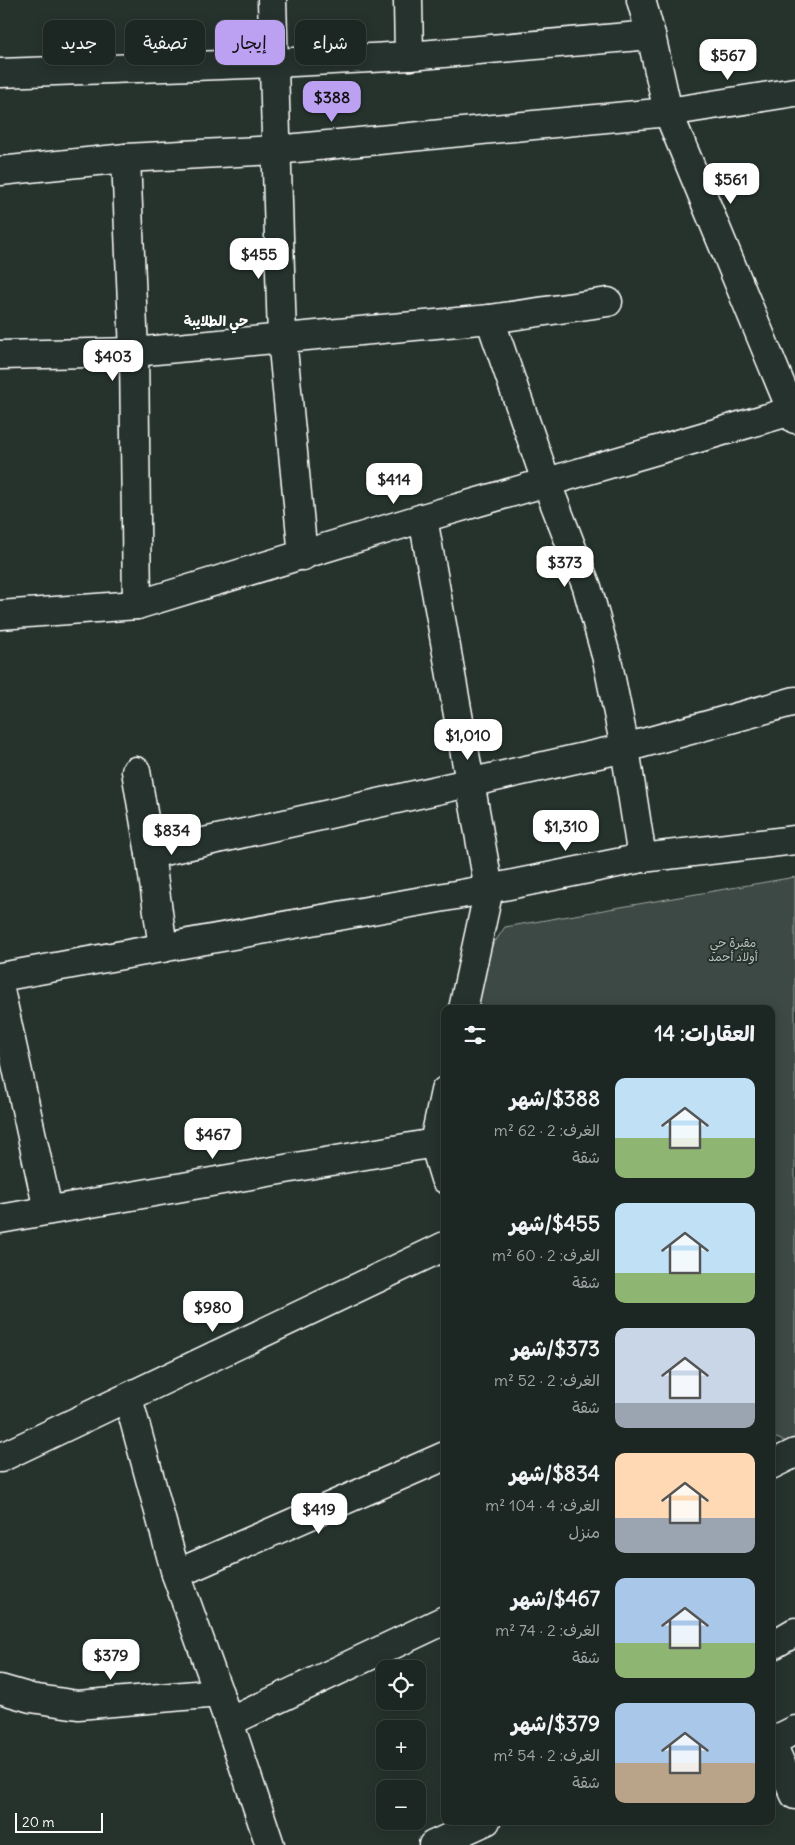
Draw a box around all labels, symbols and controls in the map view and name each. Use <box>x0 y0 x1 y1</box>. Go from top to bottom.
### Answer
chip: جديد <box>43 20 115 65</box>
chip: تصفية <box>125 20 205 65</box>
chip: إيجار <box>215 20 285 65</box>
chip: شراء <box>295 20 366 65</box>
pin: $567 <box>698 38 758 81</box>
text: $567 <box>710 45 746 65</box>
pin: $388 <box>302 80 362 123</box>
text: $388 <box>314 87 350 107</box>
pin: $561 <box>701 162 761 205</box>
text: $561 <box>714 169 748 189</box>
pin: $455 <box>229 238 289 280</box>
text: $455 <box>241 244 277 264</box>
district label: حي الطلايبة <box>184 312 248 334</box>
pin: $403 <box>83 340 143 382</box>
text: $403 <box>94 346 132 366</box>
pin: $414 <box>364 462 424 505</box>
text: $414 <box>377 469 411 489</box>
pin: $373 <box>535 546 595 588</box>
text: $373 <box>548 552 582 572</box>
pin: $1,010 <box>427 718 509 761</box>
text: $1,010 <box>445 725 491 745</box>
pin: $1,310 <box>525 810 607 852</box>
pin: $834 <box>142 814 202 856</box>
text: $1,310 <box>544 816 588 836</box>
text: $834 <box>154 820 190 840</box>
park label: مقبرة حي أولاد أحمد <box>708 935 758 965</box>
text: العقارات: 14 <box>654 1020 755 1047</box>
icon: filters <box>461 1021 489 1049</box>
text: $388/شهر <box>510 1085 600 1112</box>
icon: home <box>655 1098 715 1158</box>
pin: $467 <box>183 1118 243 1160</box>
text: الغرف: 2 · 62 m² <box>494 1120 600 1140</box>
text: $467 <box>195 1124 231 1144</box>
text: شقة <box>572 1147 600 1167</box>
text: $455/شهر <box>510 1210 600 1237</box>
icon: home <box>655 1223 715 1283</box>
text: الغرف: 2 · 60 m² <box>492 1245 600 1265</box>
text: شقة <box>572 1272 600 1292</box>
pin: $980 <box>183 1290 243 1333</box>
text: $980 <box>194 1297 232 1317</box>
text: $373/شهر <box>512 1335 600 1362</box>
icon: home <box>655 1348 715 1408</box>
text: الغرف: 2 · 52 m² <box>494 1370 600 1390</box>
text: شقة <box>572 1397 600 1417</box>
text: $834/شهر <box>510 1460 600 1487</box>
icon: home <box>655 1473 715 1533</box>
pin: $419 <box>289 1492 349 1535</box>
text: الغرف: 4 · 104 m² <box>485 1495 600 1515</box>
text: $419 <box>302 1499 336 1519</box>
text: منزل <box>568 1522 600 1542</box>
text: $467/شهر <box>511 1585 600 1612</box>
icon: home <box>655 1598 715 1658</box>
text: الغرف: 2 · 74 m² <box>495 1620 600 1640</box>
pin: $379 <box>81 1638 141 1681</box>
text: $379 <box>94 1645 129 1665</box>
text: شقة <box>572 1647 600 1667</box>
map controls <box>376 1660 426 1830</box>
button: locate <box>376 1660 426 1710</box>
text: $379/شهر <box>512 1710 600 1737</box>
button: + <box>376 1720 426 1770</box>
icon: home <box>655 1723 715 1783</box>
text: الغرف: 2 · 54 m² <box>493 1745 600 1765</box>
text: شقة <box>572 1772 600 1792</box>
button: − <box>376 1780 426 1830</box>
scale bar <box>15 1810 102 1833</box>
text: 20 m <box>22 1813 55 1831</box>

